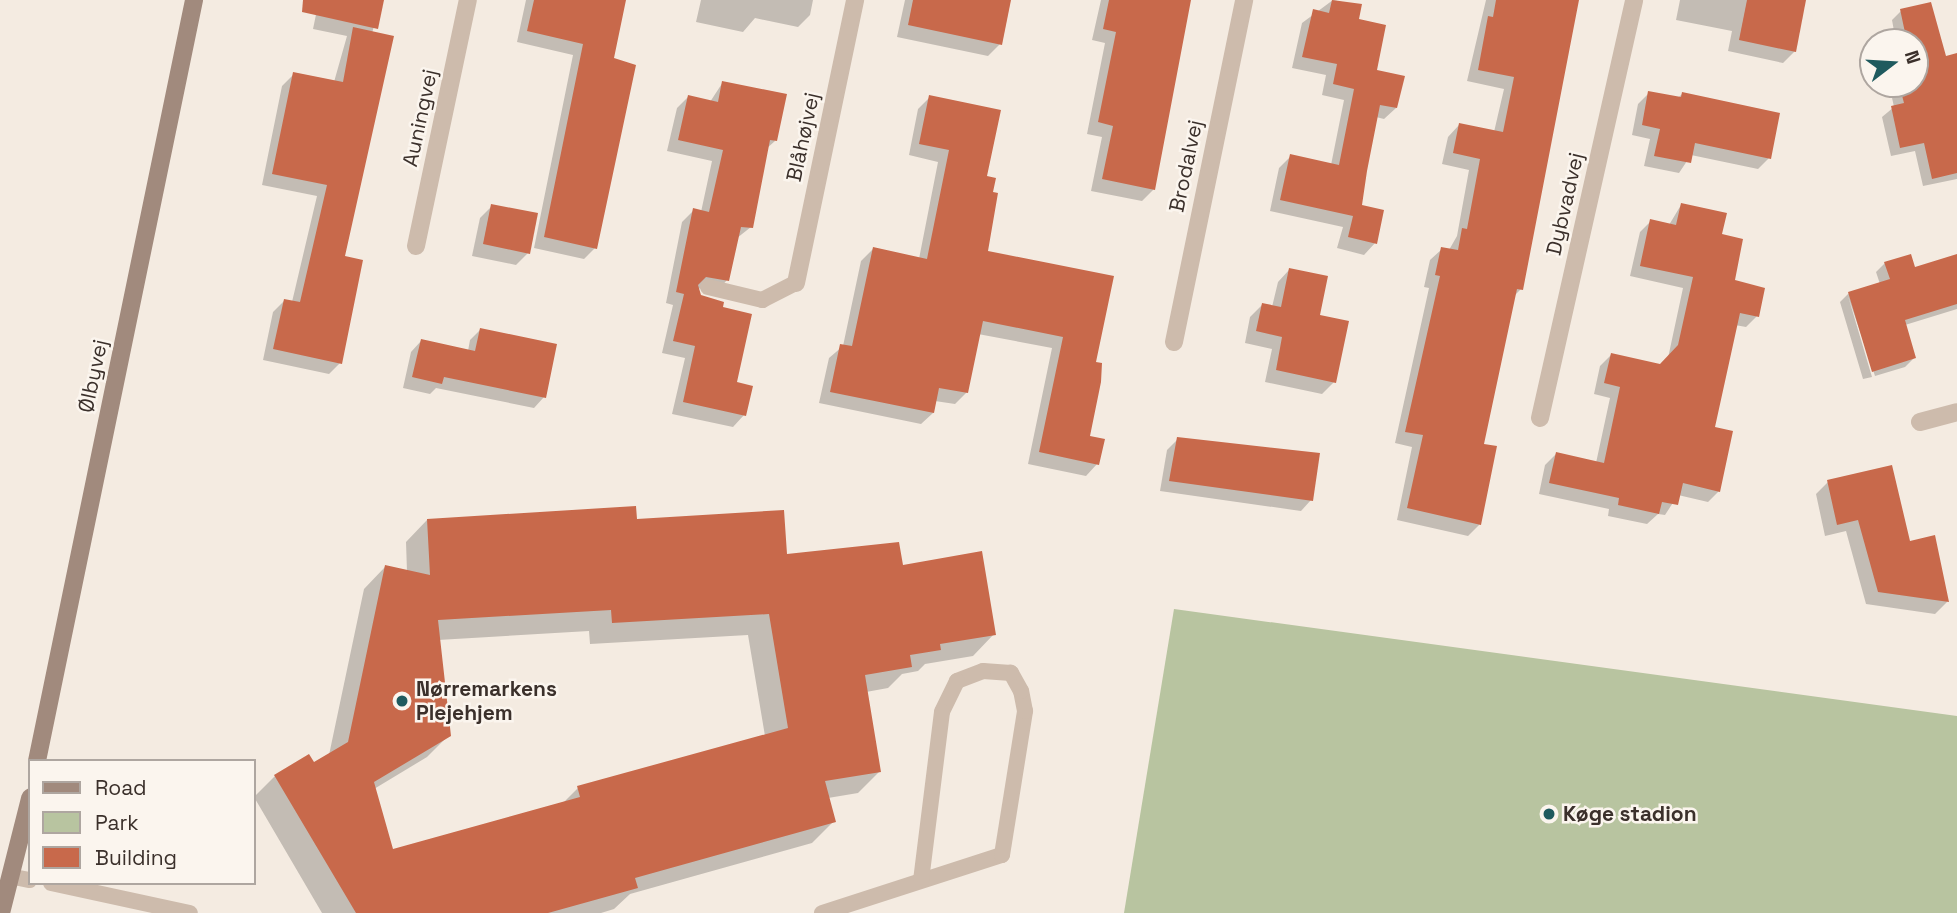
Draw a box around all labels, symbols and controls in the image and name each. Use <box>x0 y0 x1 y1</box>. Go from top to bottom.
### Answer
north arrow <box>1859 28 1929 98</box>
text: N <box>1899 48 1926 67</box>
street label: Auningvej <box>397 67 443 169</box>
street label: Blåhøjvej <box>781 90 825 184</box>
street label: Brodalvej <box>1164 118 1208 214</box>
street label: Dybvadvej <box>1541 150 1589 258</box>
street label: Ølbyvej <box>73 337 113 415</box>
place label: Nørremarkens Plejehjem <box>416 676 557 726</box>
marker: Nørremarkens Plejehjem <box>394 693 410 709</box>
legend <box>28 759 256 885</box>
text: Road <box>95 774 147 801</box>
place label: Køge stadion <box>1563 801 1697 827</box>
marker: Køge stadion <box>1541 806 1557 822</box>
text: Park <box>95 809 139 836</box>
text: Building <box>95 844 177 871</box>

